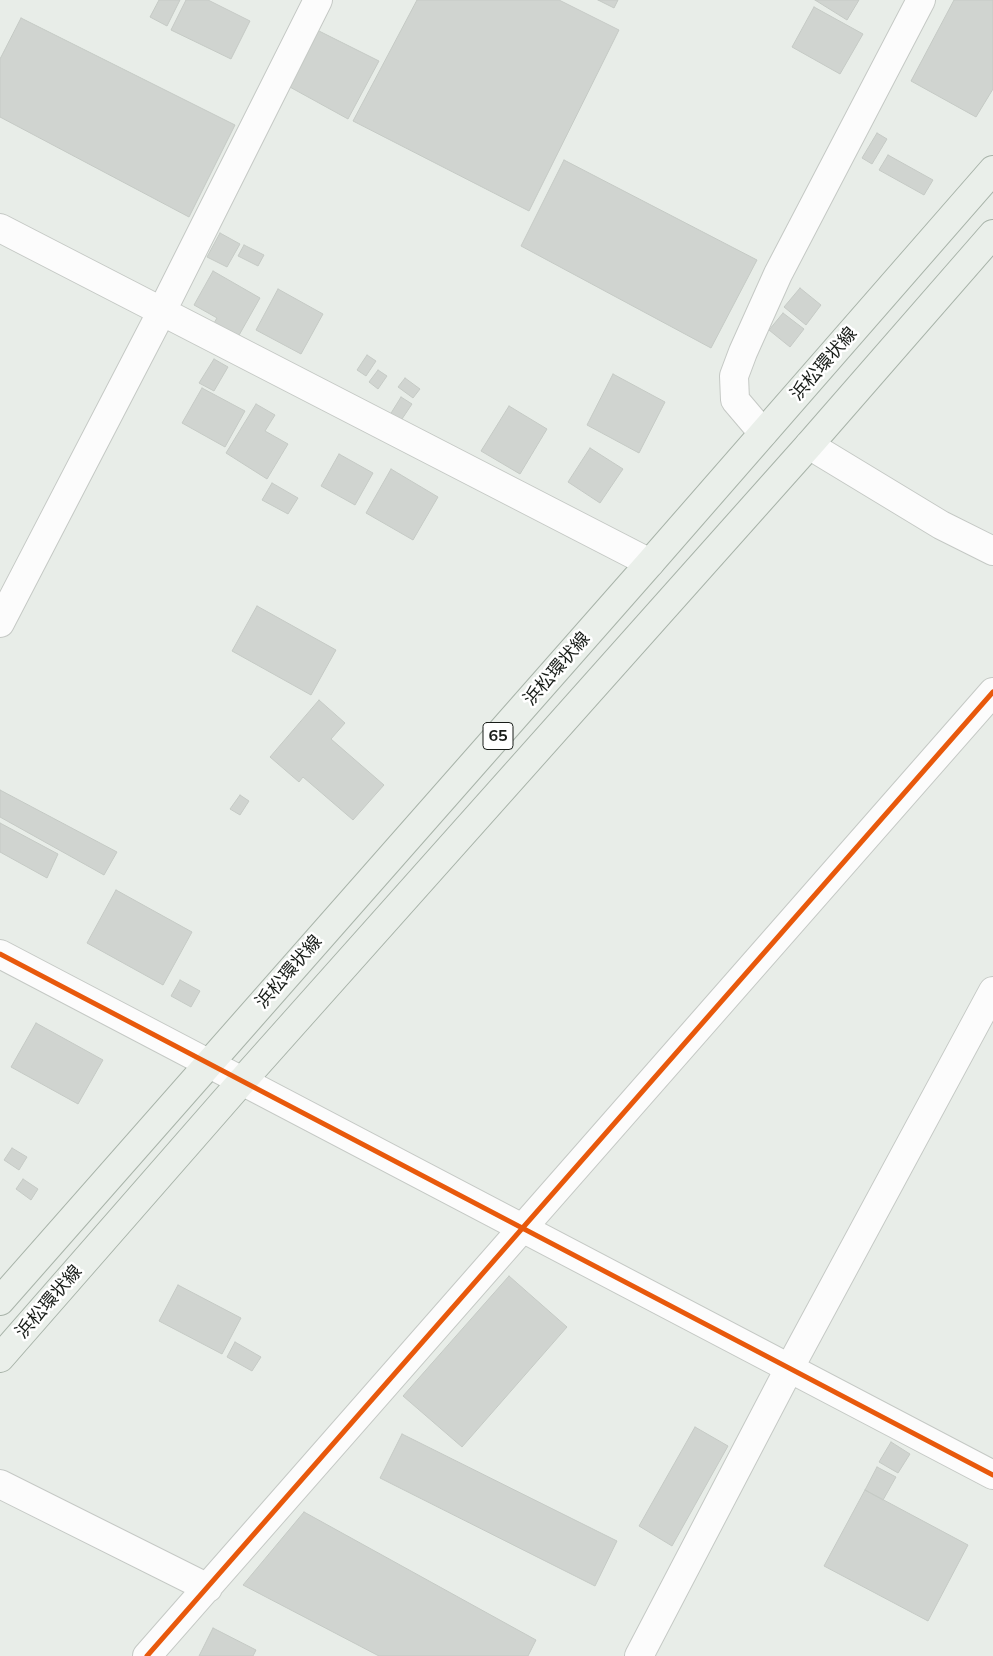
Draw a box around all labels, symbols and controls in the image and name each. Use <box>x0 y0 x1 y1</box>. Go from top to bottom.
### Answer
street label: 浜松環状線 <box>786 323 862 405</box>
street label: 浜松環状線 <box>519 628 595 710</box>
road number: 65 <box>483 722 513 749</box>
street label: 浜松環状線 <box>251 931 327 1013</box>
street label: 浜松環状線 <box>11 1261 87 1343</box>

